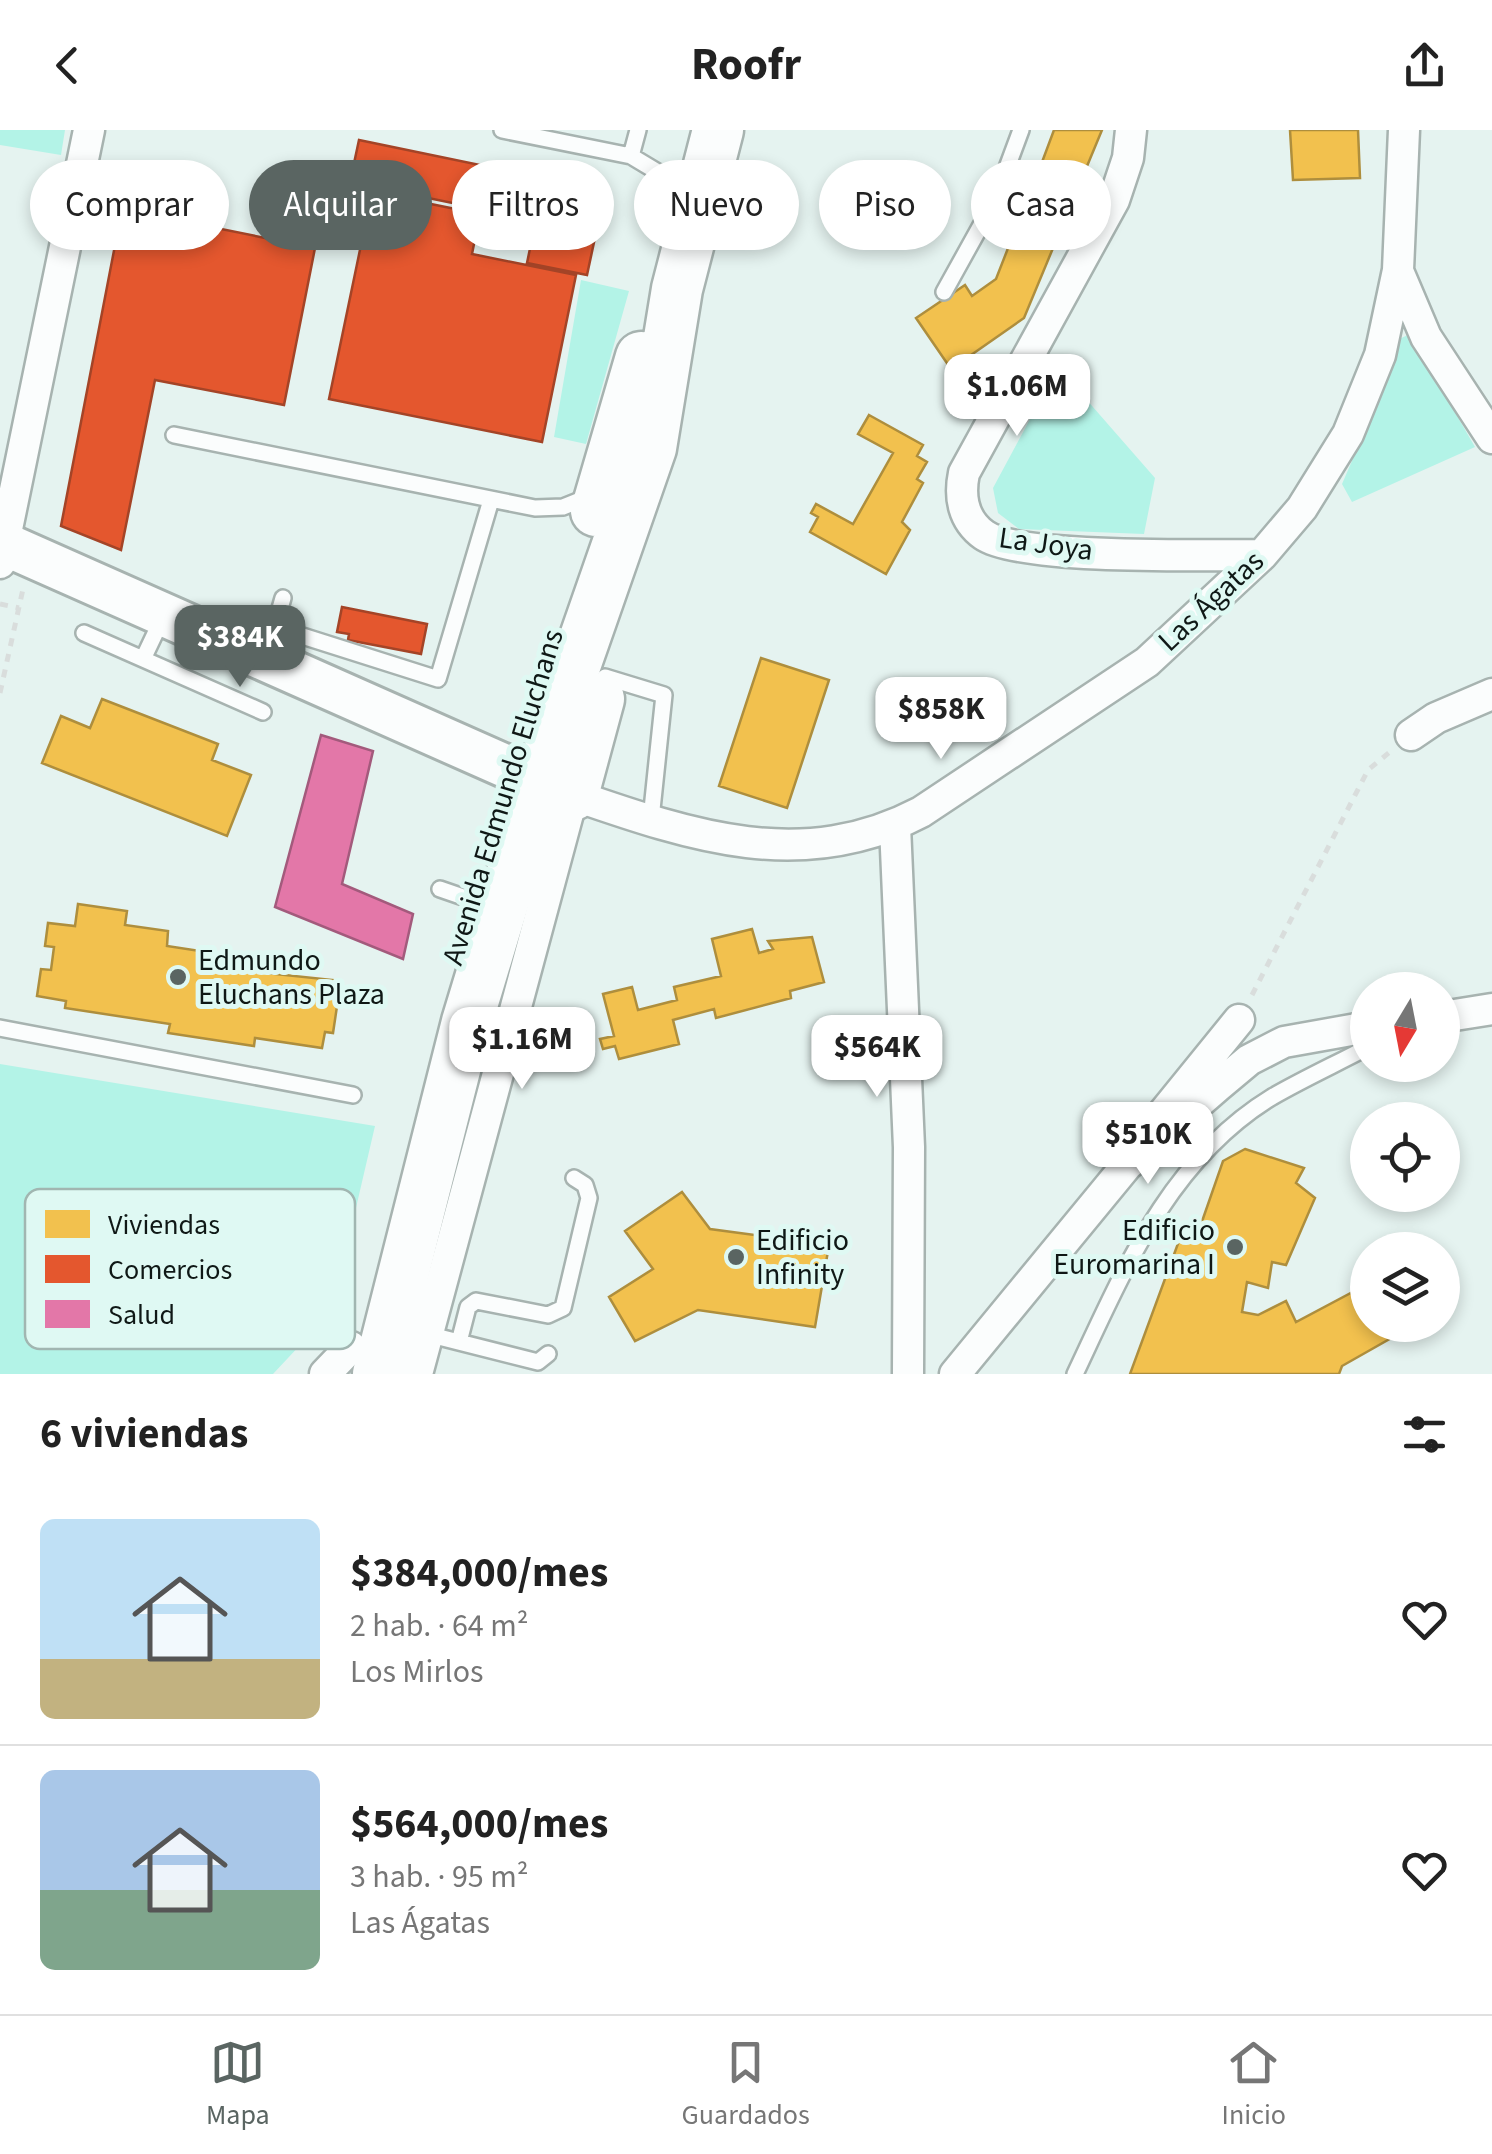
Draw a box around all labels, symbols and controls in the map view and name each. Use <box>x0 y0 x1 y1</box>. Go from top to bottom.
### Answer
text: Roofr <box>691 33 801 97</box>
icon: back <box>40 38 95 93</box>
icon: share <box>1397 38 1452 93</box>
chip: Comprar <box>30 160 229 250</box>
chip: Alquilar <box>249 160 432 250</box>
chip: Filtros <box>452 160 614 250</box>
chip: Nuevo <box>634 160 799 250</box>
chip: Piso <box>819 160 951 250</box>
chip: Casa <box>971 160 1111 250</box>
pin: $1.06M <box>936 354 1098 439</box>
text: $1.06M <box>966 363 1068 409</box>
street label: La Joya <box>996 516 1096 572</box>
street label: Las Ágatas <box>1148 541 1274 661</box>
pin: $384K <box>170 605 310 690</box>
text: $384K <box>196 614 284 660</box>
street label: Avenida Edmundo Eluchans <box>431 624 575 970</box>
pin: $858K <box>871 677 1011 762</box>
text: $858K <box>897 686 985 732</box>
place label: Edmundo Eluchans Plaza <box>198 939 385 1016</box>
marker: Edmundo Eluchans Plaza <box>167 966 189 988</box>
north arrow <box>1350 972 1460 1082</box>
map controls <box>1350 972 1460 1342</box>
pin: $1.16M <box>441 1007 603 1092</box>
pin: $564K <box>807 1015 947 1100</box>
text: $1.16M <box>471 1016 573 1062</box>
text: $564K <box>833 1024 921 1070</box>
pin: $510K <box>1078 1102 1218 1187</box>
button: locate <box>1350 1102 1460 1212</box>
text: $510K <box>1104 1111 1192 1157</box>
legend <box>25 1189 355 1349</box>
text: Viviendas <box>108 1205 220 1245</box>
place label: Edificio Euromarina I <box>1053 1209 1215 1286</box>
place label: Edificio Infinity <box>756 1219 849 1296</box>
button: layers <box>1350 1232 1460 1342</box>
marker: Edificio Euromarina I <box>1224 1236 1246 1258</box>
marker: Edificio Infinity <box>725 1246 747 1268</box>
text: Comercios <box>108 1250 232 1290</box>
text: Salud <box>108 1295 175 1335</box>
text: 6 viviendas <box>40 1404 248 1464</box>
icon: filters <box>1397 1407 1452 1462</box>
text: $384,000/mes <box>350 1543 608 1603</box>
icon: home <box>120 1559 240 1679</box>
icon: heart <box>1397 1592 1452 1647</box>
text: 2 hab. · 64 m² <box>350 1603 528 1649</box>
text: Los Mirlos <box>350 1649 483 1695</box>
text: $564,000/mes <box>350 1794 608 1854</box>
icon: home <box>120 1810 240 1930</box>
icon: heart <box>1397 1843 1452 1898</box>
text: 3 hab. · 95 m² <box>350 1854 528 1900</box>
text: Las Ágatas <box>350 1900 490 1946</box>
tab: Mapa <box>206 2035 270 2135</box>
tab: Guardados <box>682 2035 810 2135</box>
tab: Inicio <box>1222 2035 1286 2135</box>

